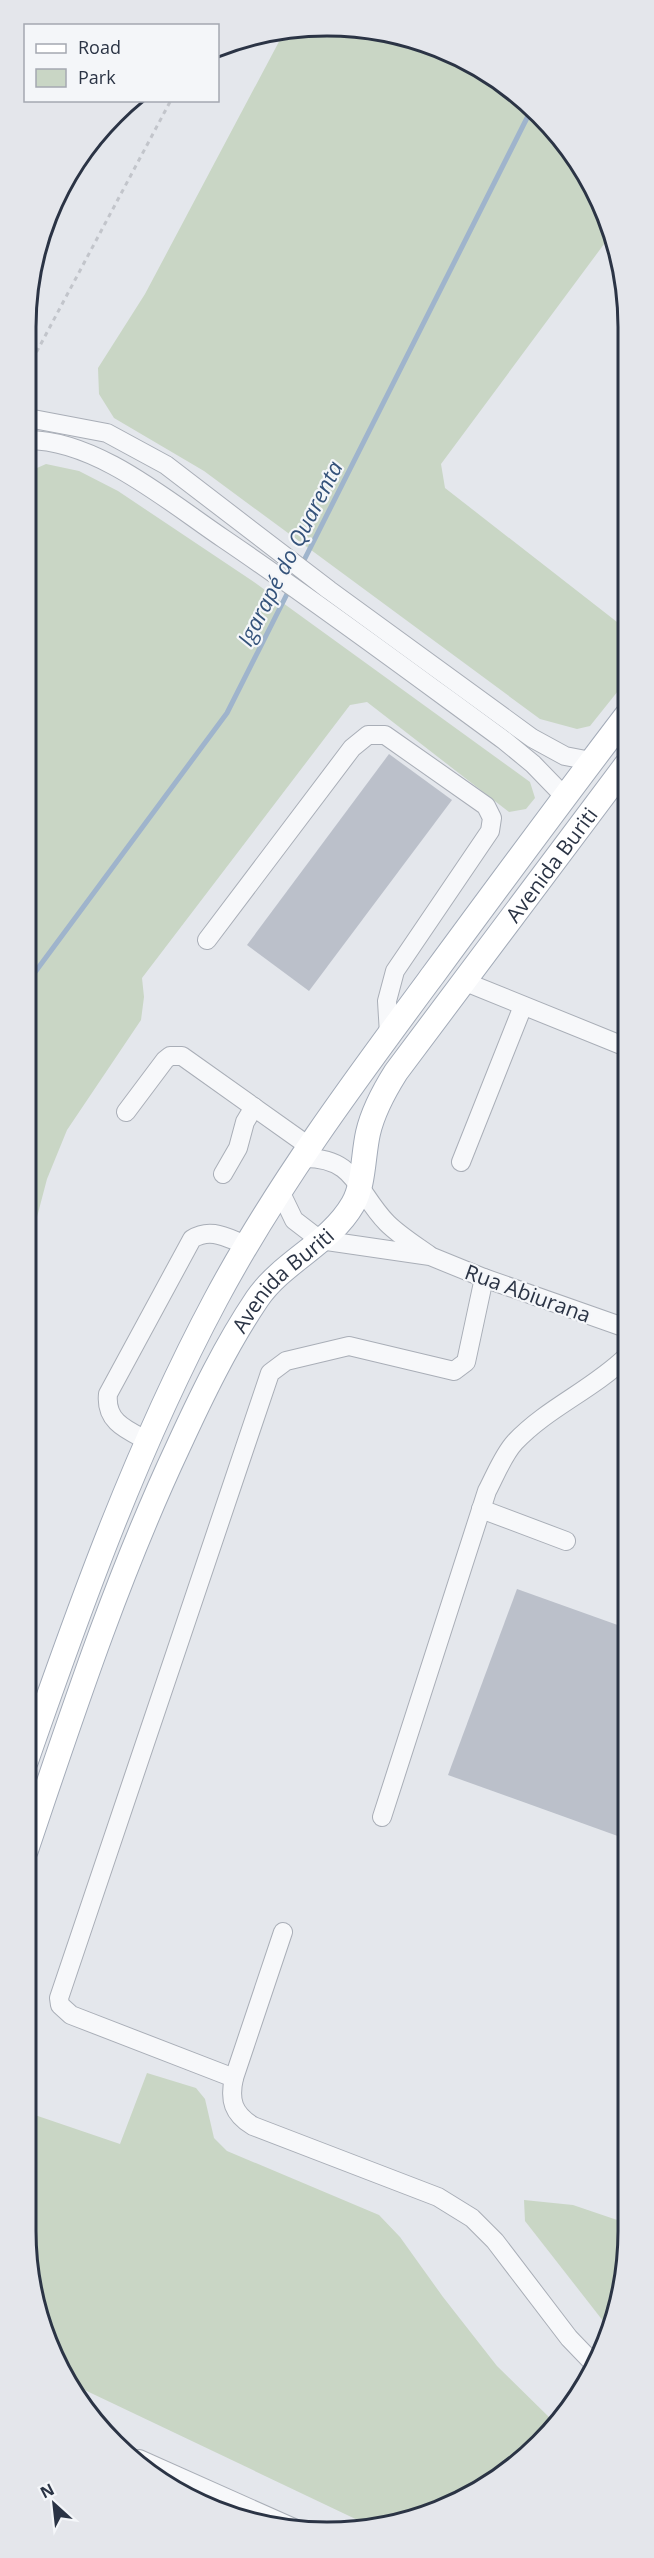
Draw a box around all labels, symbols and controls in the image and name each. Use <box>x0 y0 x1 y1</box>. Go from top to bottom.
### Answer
legend <box>24 24 219 102</box>
text: Road <box>78 35 121 59</box>
text: Park <box>78 65 116 89</box>
water label: Igarapé do Quarenta <box>229 455 349 651</box>
street label: Avenida Buriti <box>499 802 604 928</box>
street label: Avenida Buriti <box>225 1222 340 1338</box>
street label: Rua Abiurana <box>461 1257 595 1329</box>
north arrow <box>24 2474 84 2534</box>
text: N <box>36 2478 58 2503</box>

